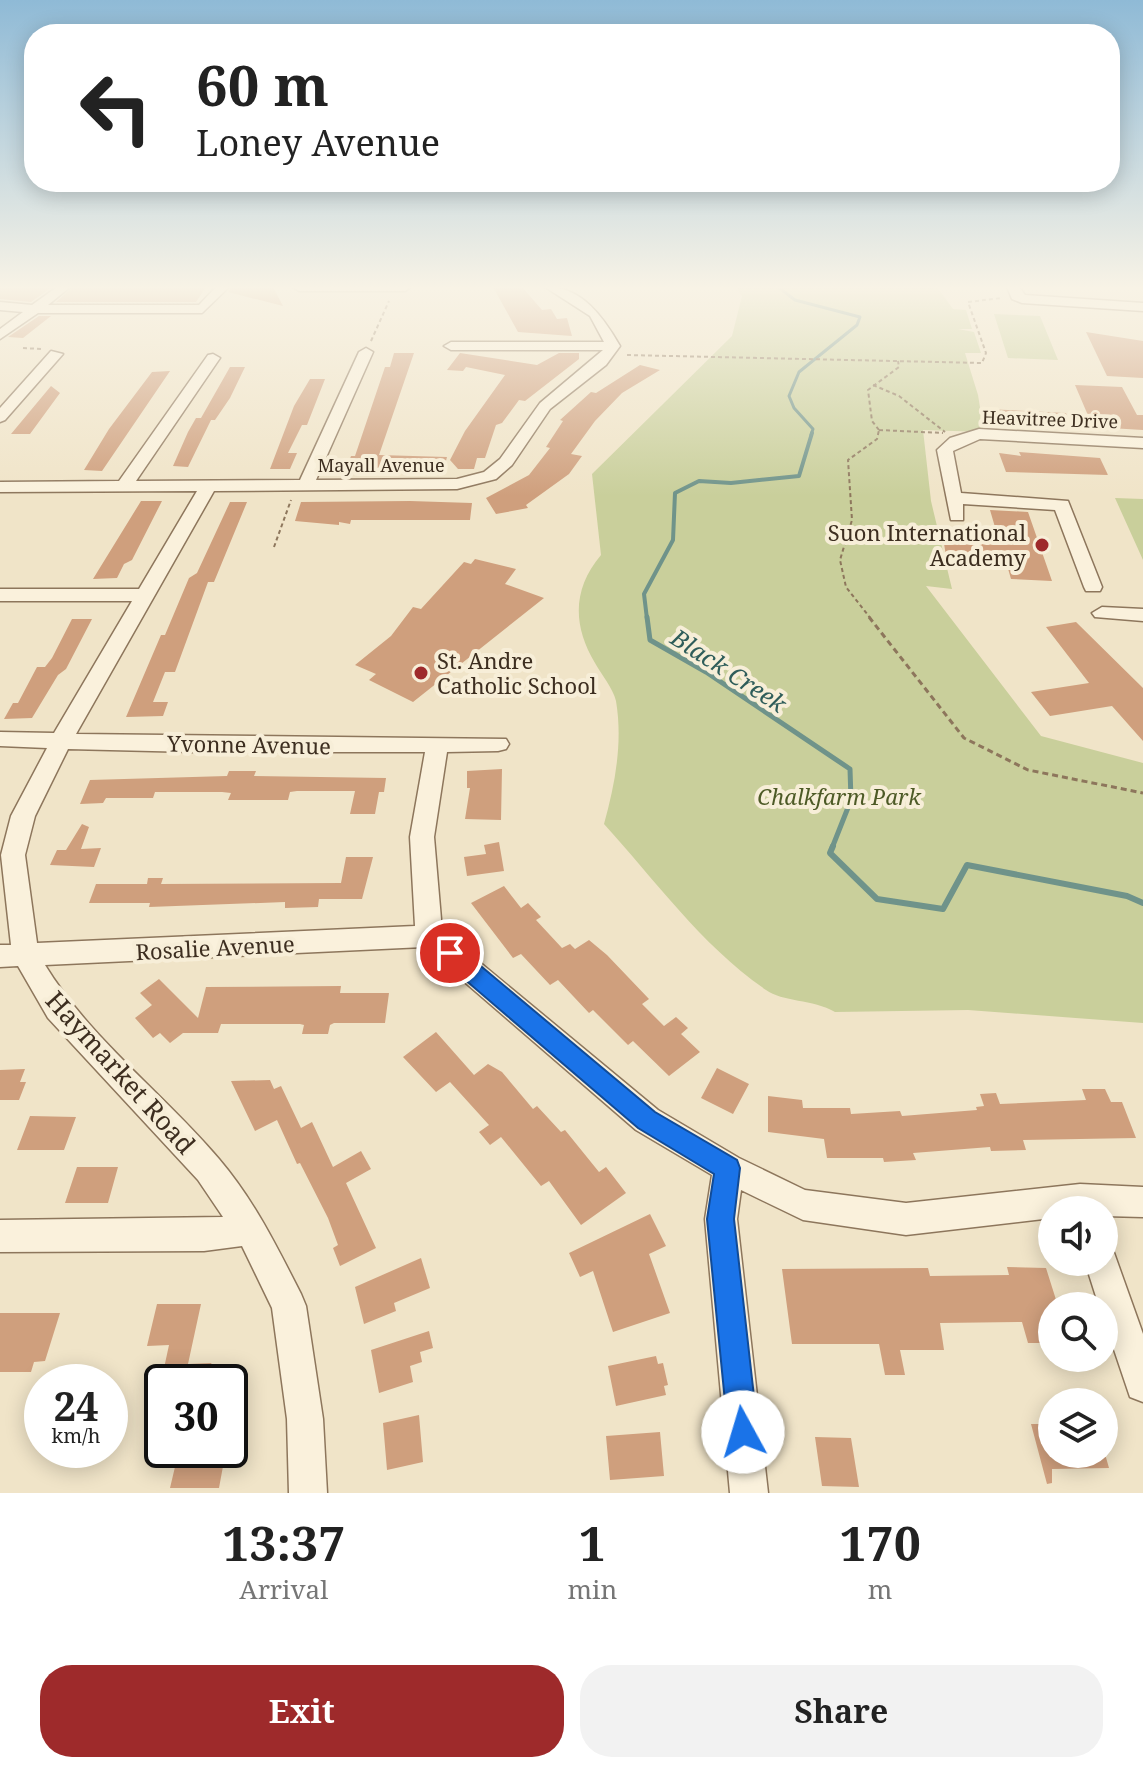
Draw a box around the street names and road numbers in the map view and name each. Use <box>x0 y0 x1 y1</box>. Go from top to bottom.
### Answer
street label: Heavitree Drive <box>981 405 1119 433</box>
street label: Mayall Avenue <box>317 453 445 477</box>
street label: Yvonne Avenue <box>166 728 331 760</box>
street label: Rosalie Avenue <box>135 928 295 966</box>
street label: Haymarket Road <box>38 983 204 1161</box>

